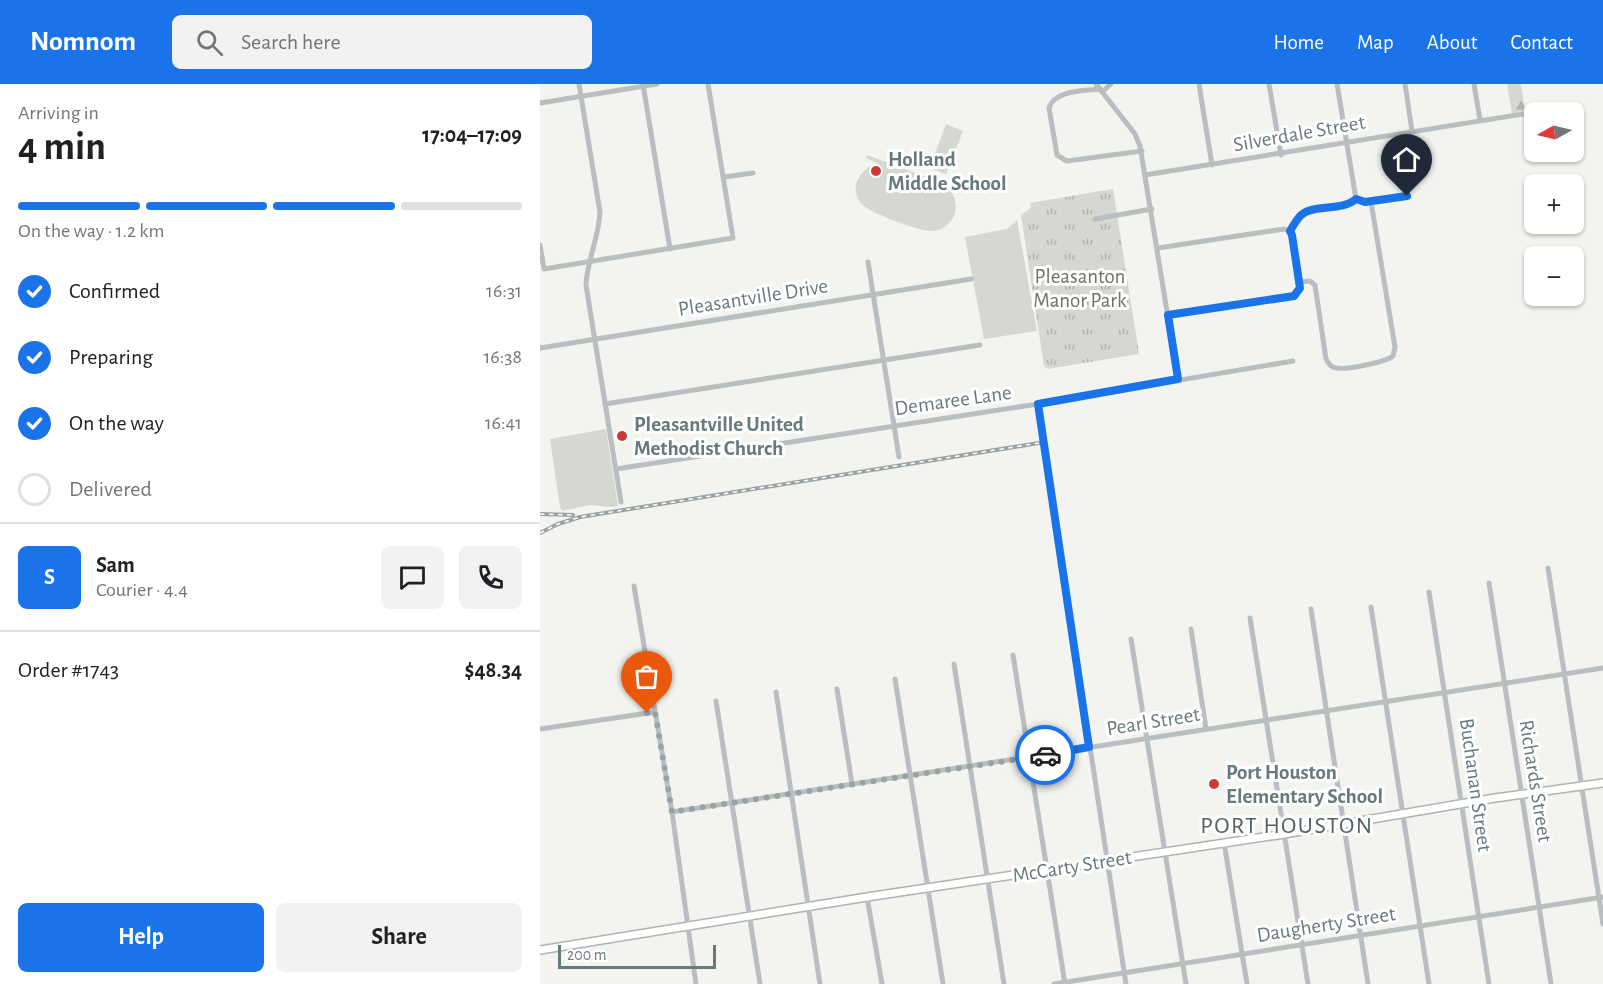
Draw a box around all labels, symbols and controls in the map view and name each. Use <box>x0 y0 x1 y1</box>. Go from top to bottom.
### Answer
search box <box>172 15 592 69</box>
icon: search <box>193 26 226 59</box>
text: Nomnom <box>30 28 136 56</box>
text: Search here <box>241 31 341 53</box>
text: Home <box>1273 32 1324 53</box>
text: Map <box>1357 32 1394 53</box>
text: About <box>1427 32 1477 53</box>
text: Contact <box>1510 32 1573 53</box>
north arrow <box>1524 102 1584 162</box>
map controls <box>1524 102 1584 306</box>
text: Arriving in <box>18 103 99 123</box>
street label: Silverdale Street <box>1232 112 1367 155</box>
text: 17:04–17:09 <box>422 124 522 146</box>
text: 4 min <box>18 128 106 167</box>
pin <box>1381 134 1432 196</box>
icon: home <box>1390 143 1423 176</box>
place label: Holland Middle School <box>888 149 1007 194</box>
marker: Holland Middle School <box>869 164 883 178</box>
button: + <box>1524 174 1584 234</box>
text: On the way · 1.2 km <box>18 221 164 241</box>
button: − <box>1524 246 1584 306</box>
park label: Pleasanton Manor Park <box>1033 266 1127 311</box>
icon: check <box>18 275 51 308</box>
street label: Pleasantville Drive <box>677 275 830 320</box>
text: Confirmed <box>69 280 160 302</box>
text: 16:31 <box>486 281 522 301</box>
icon: check <box>18 341 51 374</box>
text: Preparing <box>69 346 153 368</box>
text: 16:38 <box>483 347 522 367</box>
street label: Demaree Lane <box>893 382 1013 419</box>
icon: check <box>18 407 51 440</box>
text: On the way <box>69 412 164 434</box>
text: 16:41 <box>485 413 522 433</box>
place label: Pleasantville United Methodist Church <box>634 414 804 459</box>
marker: Pleasantville United Methodist Church <box>615 429 629 443</box>
text: Delivered <box>69 478 152 500</box>
button: chat <box>381 546 444 609</box>
button: phone <box>459 546 522 609</box>
text: Sam <box>96 554 135 576</box>
text: S <box>44 566 55 588</box>
text: Courier · 4.4 <box>96 580 188 600</box>
pin <box>621 651 672 713</box>
text: Order #1743 <box>18 659 119 681</box>
text: $48.34 <box>465 659 522 681</box>
icon: bag <box>630 660 663 693</box>
street label: Pearl Street <box>1105 704 1201 739</box>
street label: Buchanan Street <box>1456 717 1495 853</box>
street label: Richards Street <box>1515 718 1556 844</box>
courier <box>1015 725 1075 785</box>
icon: car <box>1029 739 1062 772</box>
place label: Port Houston Elementary School <box>1226 762 1383 807</box>
marker: Port Houston Elementary School <box>1207 777 1221 791</box>
district label: PORT HOUSTON <box>1200 814 1374 838</box>
street label: McCarty Street <box>1011 847 1133 886</box>
button: Help <box>18 903 264 972</box>
button: Share <box>276 903 522 972</box>
street label: Daugherty Street <box>1255 903 1397 946</box>
scale bar <box>558 942 716 970</box>
text: 200 m <box>567 947 607 963</box>

